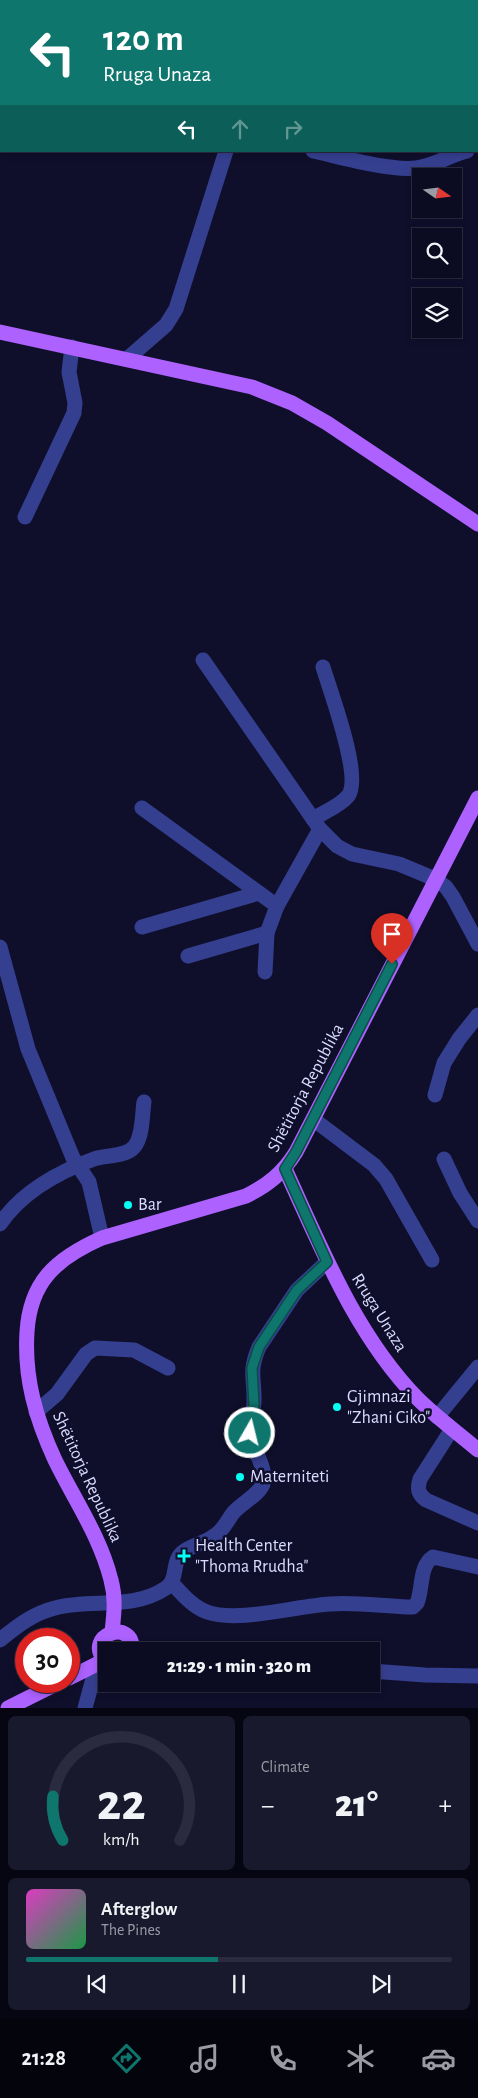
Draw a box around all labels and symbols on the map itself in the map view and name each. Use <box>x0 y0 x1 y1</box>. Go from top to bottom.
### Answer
north arrow <box>412 168 462 218</box>
pin <box>371 913 413 964</box>
street label: Shëtitorja Republika <box>265 1021 347 1155</box>
place label: Bar <box>138 1196 162 1214</box>
marker: Bar <box>122 1199 134 1211</box>
street label: Rruga Unaza <box>348 1271 410 1355</box>
place label: Gjimnazi "Zhani Ciko" <box>347 1388 430 1427</box>
marker: Gjimnazi "Zhani Ciko" <box>331 1401 343 1413</box>
position arrow <box>223 1406 275 1458</box>
street label: Shëtitorja Republika <box>49 1409 125 1545</box>
place label: Materniteti <box>250 1468 329 1486</box>
marker: Materniteti <box>234 1471 246 1483</box>
place label: Health Center "Thoma Rrudha" <box>195 1537 309 1576</box>
marker: Health Center "Thoma Rrudha" <box>177 1549 191 1563</box>
speed limit sign: 30 <box>15 1628 80 1693</box>

